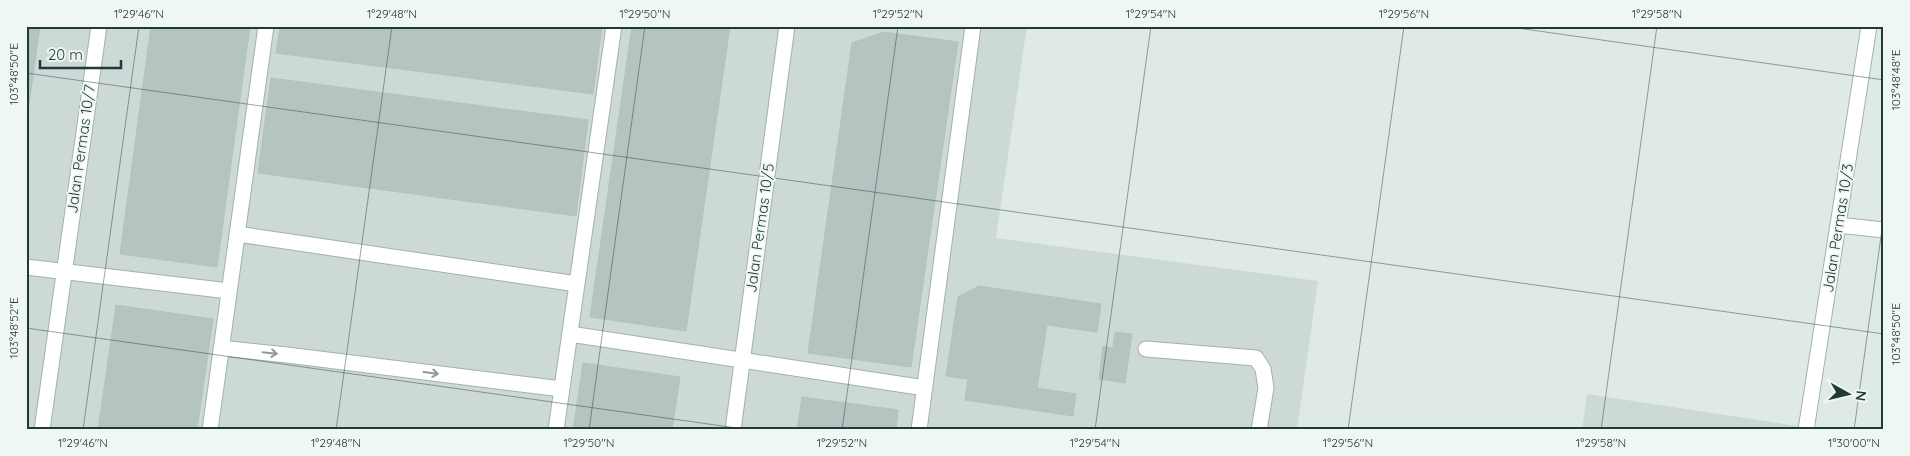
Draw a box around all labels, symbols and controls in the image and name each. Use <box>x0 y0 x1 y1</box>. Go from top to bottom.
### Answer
text: 1°29'46"N <box>114 6 164 21</box>
text: 1°29'48"N <box>367 6 417 21</box>
text: 1°29'50"N <box>619 6 671 21</box>
text: 1°29'52"N <box>873 6 923 21</box>
text: 1°29'54"N <box>1126 6 1176 21</box>
text: 1°29'56"N <box>1379 6 1429 21</box>
text: 1°29'58"N <box>1632 6 1682 21</box>
scale bar <box>40 38 121 70</box>
text: 103°48'50"E <box>6 43 21 105</box>
text: 20 m <box>48 45 83 64</box>
text: 103°48'48"E <box>1888 49 1903 111</box>
street label: Jalan Permas 10/7 <box>62 83 99 215</box>
street label: Jalan Permas 10/5 <box>741 162 778 294</box>
street label: Jalan Permas 10/3 <box>1818 162 1857 294</box>
text: 103°48'52"E <box>6 297 21 359</box>
text: 103°48'50"E <box>1888 303 1903 365</box>
one-way arrow <box>261 348 277 358</box>
one-way arrow <box>423 368 439 378</box>
north arrow <box>1822 368 1872 418</box>
text: N <box>1851 389 1871 402</box>
text: 1°29'46"N <box>58 435 108 450</box>
text: 1°29'48"N <box>311 435 361 450</box>
text: 1°29'50"N <box>563 435 615 450</box>
text: 1°29'52"N <box>817 435 867 450</box>
text: 1°29'54"N <box>1070 435 1120 450</box>
text: 1°29'56"N <box>1323 435 1373 450</box>
text: 1°29'58"N <box>1576 435 1626 450</box>
text: 1°30'00"N <box>1828 435 1880 450</box>

